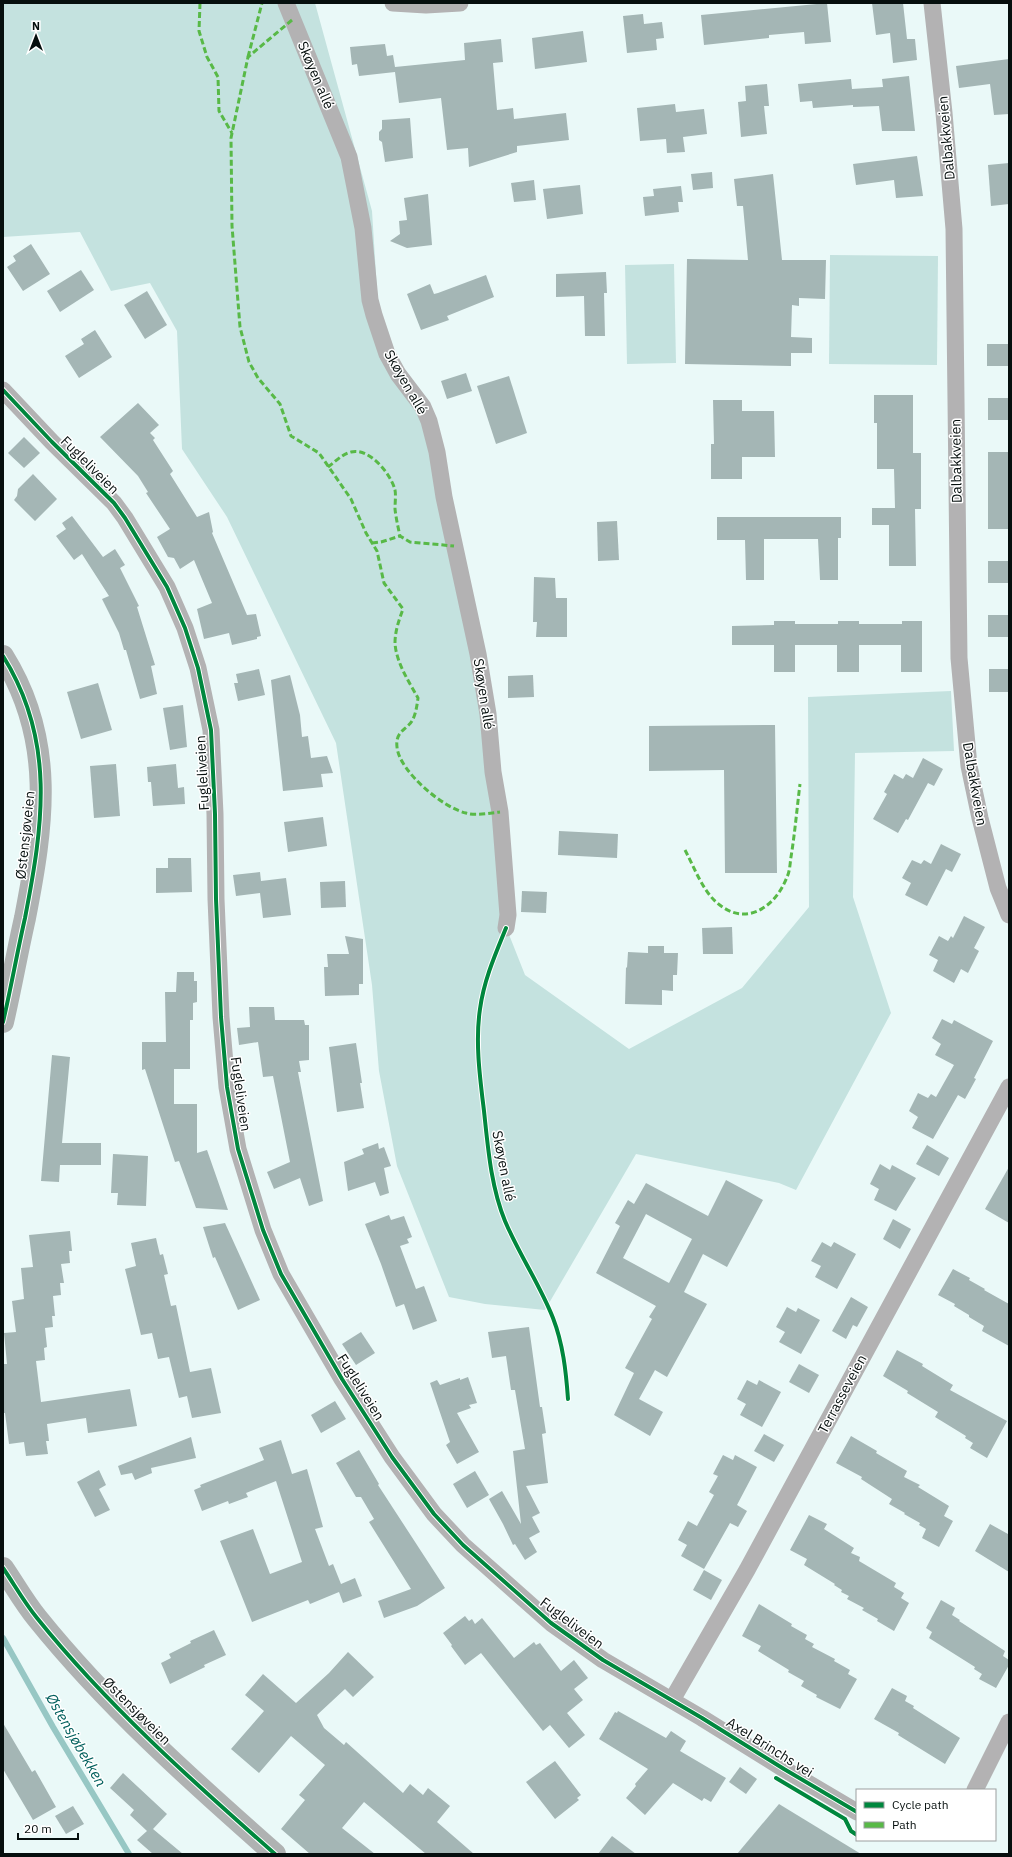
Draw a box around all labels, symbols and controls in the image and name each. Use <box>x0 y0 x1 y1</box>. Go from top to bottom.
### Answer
north arrow <box>16 16 56 56</box>
text: N <box>32 19 40 33</box>
street label: Skøyen allé <box>294 38 338 112</box>
street label: Dalbakkveien <box>933 95 959 181</box>
street label: Skøyen allé <box>380 346 432 418</box>
street label: Dalbakkveien <box>946 419 966 503</box>
street label: Fugleliveien <box>57 432 123 498</box>
street label: Skøyen allé <box>469 657 499 731</box>
street label: Fugleliveien <box>191 735 213 811</box>
street label: Dalbakkveien <box>959 741 991 827</box>
street label: Østensjøveien <box>11 790 39 880</box>
street label: Fugleliveien <box>227 1055 255 1133</box>
street label: Skøyen allé <box>488 1129 520 1203</box>
street label: Fugleliveien <box>333 1350 389 1424</box>
street label: Terrasseveien <box>814 1351 870 1437</box>
street label: Fugleliveien <box>537 1593 607 1653</box>
street label: Østensjøveien <box>99 1673 175 1749</box>
water label: Østensjøbekken <box>42 1690 111 1790</box>
street label: Axel Brinchs vei <box>723 1713 817 1781</box>
legend <box>856 1789 996 1841</box>
text: Cycle path <box>892 1797 949 1812</box>
scale bar <box>18 1815 78 1841</box>
text: Path <box>892 1817 917 1832</box>
text: 20 m <box>24 1821 52 1836</box>

